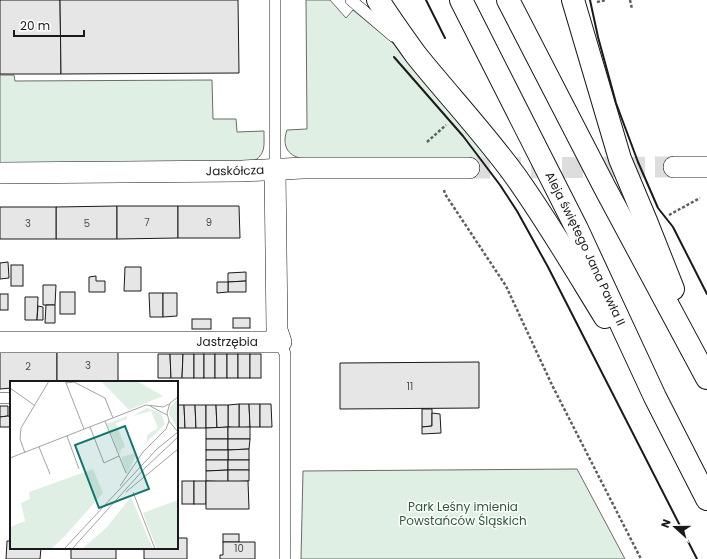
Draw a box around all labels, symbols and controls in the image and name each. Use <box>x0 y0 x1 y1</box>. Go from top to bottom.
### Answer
scale bar <box>14 12 84 38</box>
text: 20 m <box>20 17 50 34</box>
street label: Jaskółcza <box>206 161 265 179</box>
street label: Aleja świętego Jana Pawła II <box>541 169 630 328</box>
house number: 7 <box>144 215 150 230</box>
house number: 9 <box>206 215 212 230</box>
house number: 3 <box>25 216 31 231</box>
house number: 5 <box>84 216 90 231</box>
street label: Jastrzębia <box>196 333 258 350</box>
house number: 3 <box>85 358 91 373</box>
house number: 2 <box>25 359 31 374</box>
house number: 11 <box>407 379 413 394</box>
inset map <box>10 381 178 549</box>
park label: Park Leśny imienia Powstańców Śląskich <box>399 498 527 529</box>
north arrow <box>655 507 695 547</box>
text: N <box>657 517 675 530</box>
house number: 10 <box>234 541 244 556</box>

